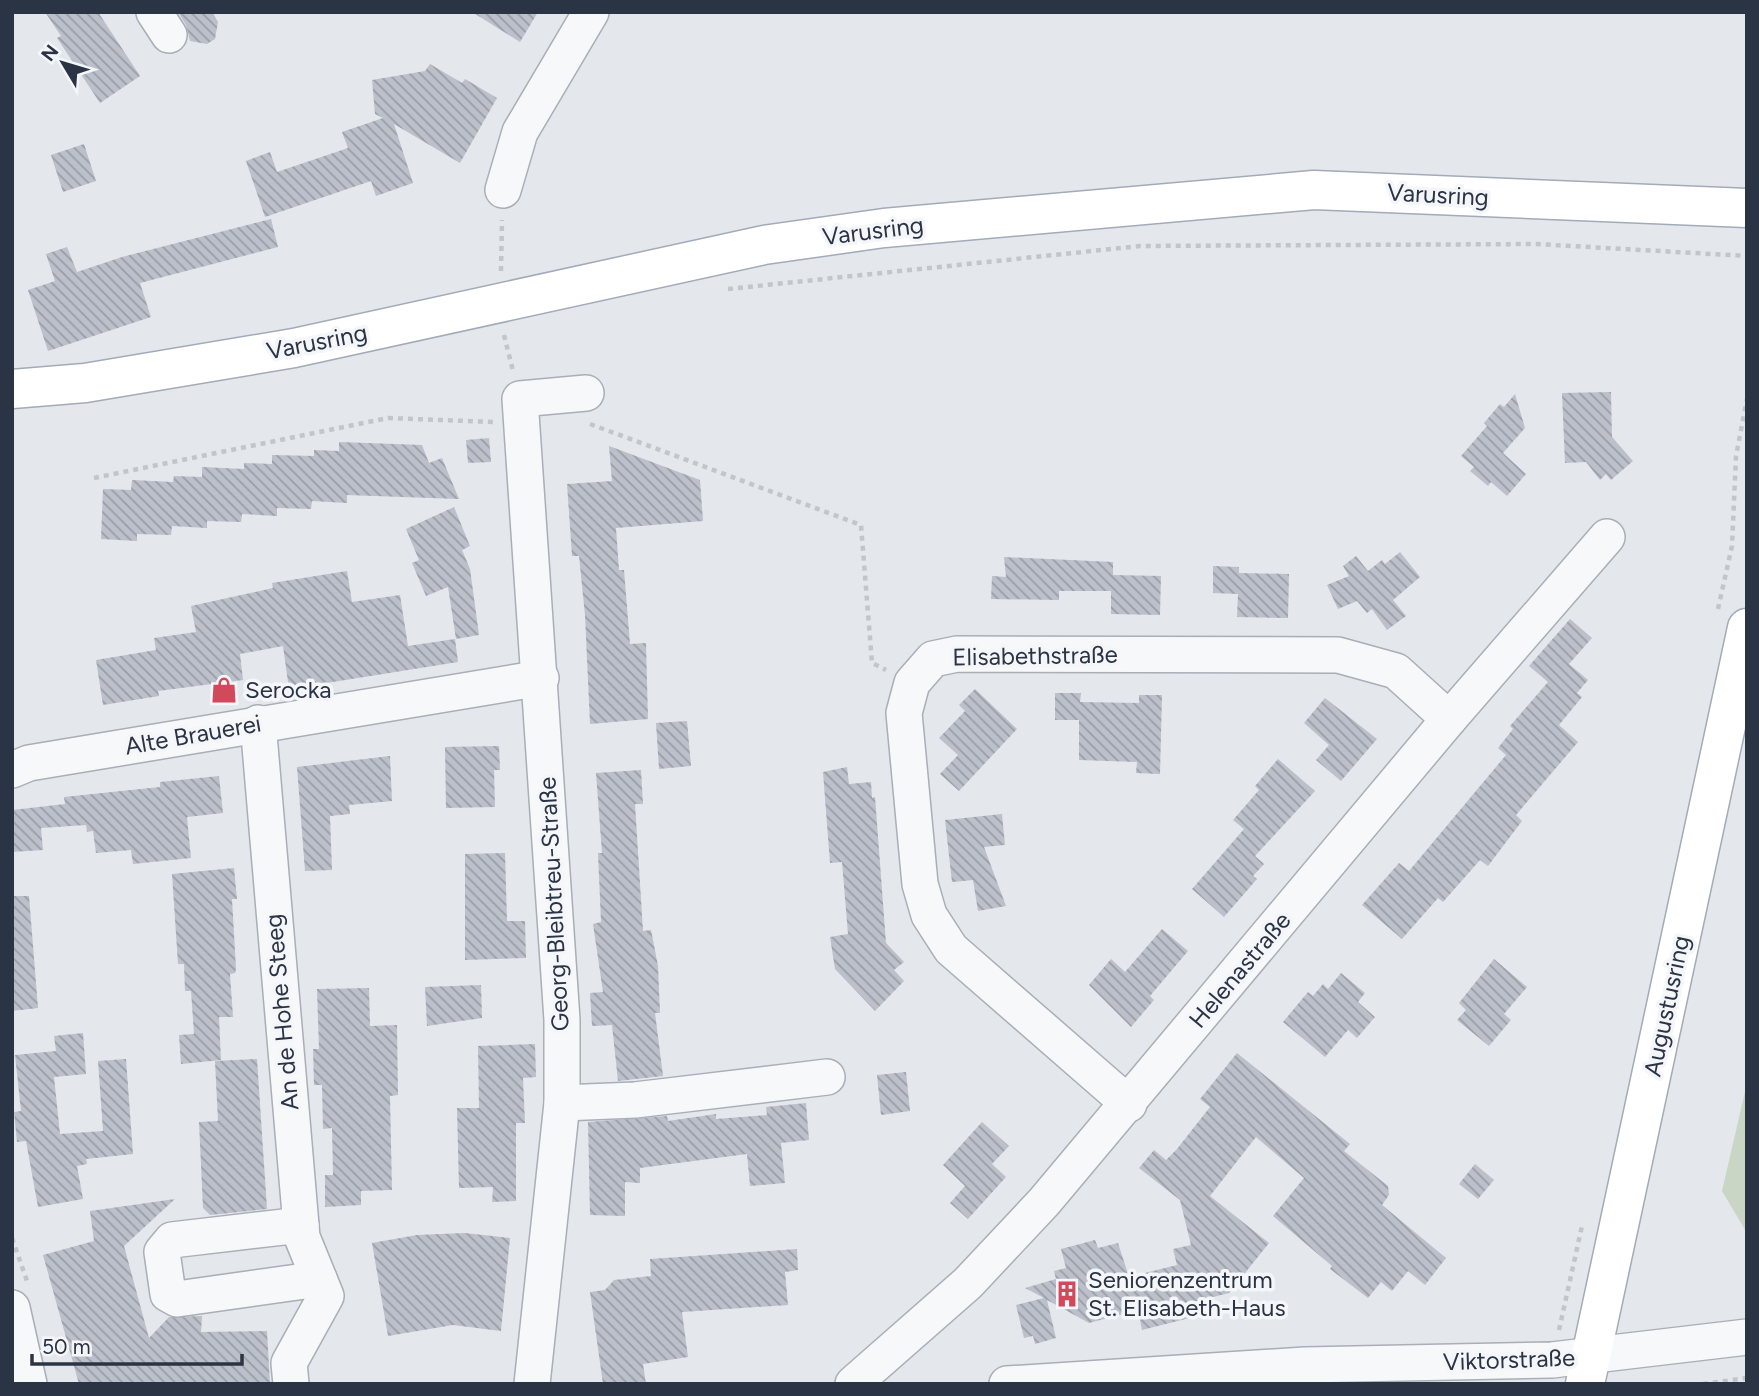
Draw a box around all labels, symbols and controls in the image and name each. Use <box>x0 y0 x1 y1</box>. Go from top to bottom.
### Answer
north arrow <box>28 28 98 98</box>
text: N <box>36 40 64 66</box>
street label: Varusring <box>1386 177 1490 212</box>
street label: Varusring <box>821 210 925 251</box>
street label: Varusring <box>264 318 370 365</box>
street label: Elisabethstraße <box>952 640 1118 671</box>
shop icon: Serocka <box>209 675 239 705</box>
place label: Serocka <box>245 675 331 704</box>
street label: Alte Brauerei <box>123 708 263 761</box>
street label: Georg-Bleibtreu-Straße <box>532 776 575 1032</box>
street label: Helenastraße <box>1183 906 1296 1034</box>
street label: An de Hohe Steeg <box>258 913 305 1111</box>
street label: Augustusring <box>1637 933 1696 1079</box>
place label: Seniorenzentrum St. Elisabeth-Haus <box>1088 1265 1286 1322</box>
building icon: Seniorenzentrum St. Elisabeth-Haus <box>1052 1279 1082 1309</box>
scale bar <box>32 1322 242 1366</box>
text: 50 m <box>42 1334 91 1359</box>
street label: Viktorstraße <box>1442 1343 1576 1376</box>

